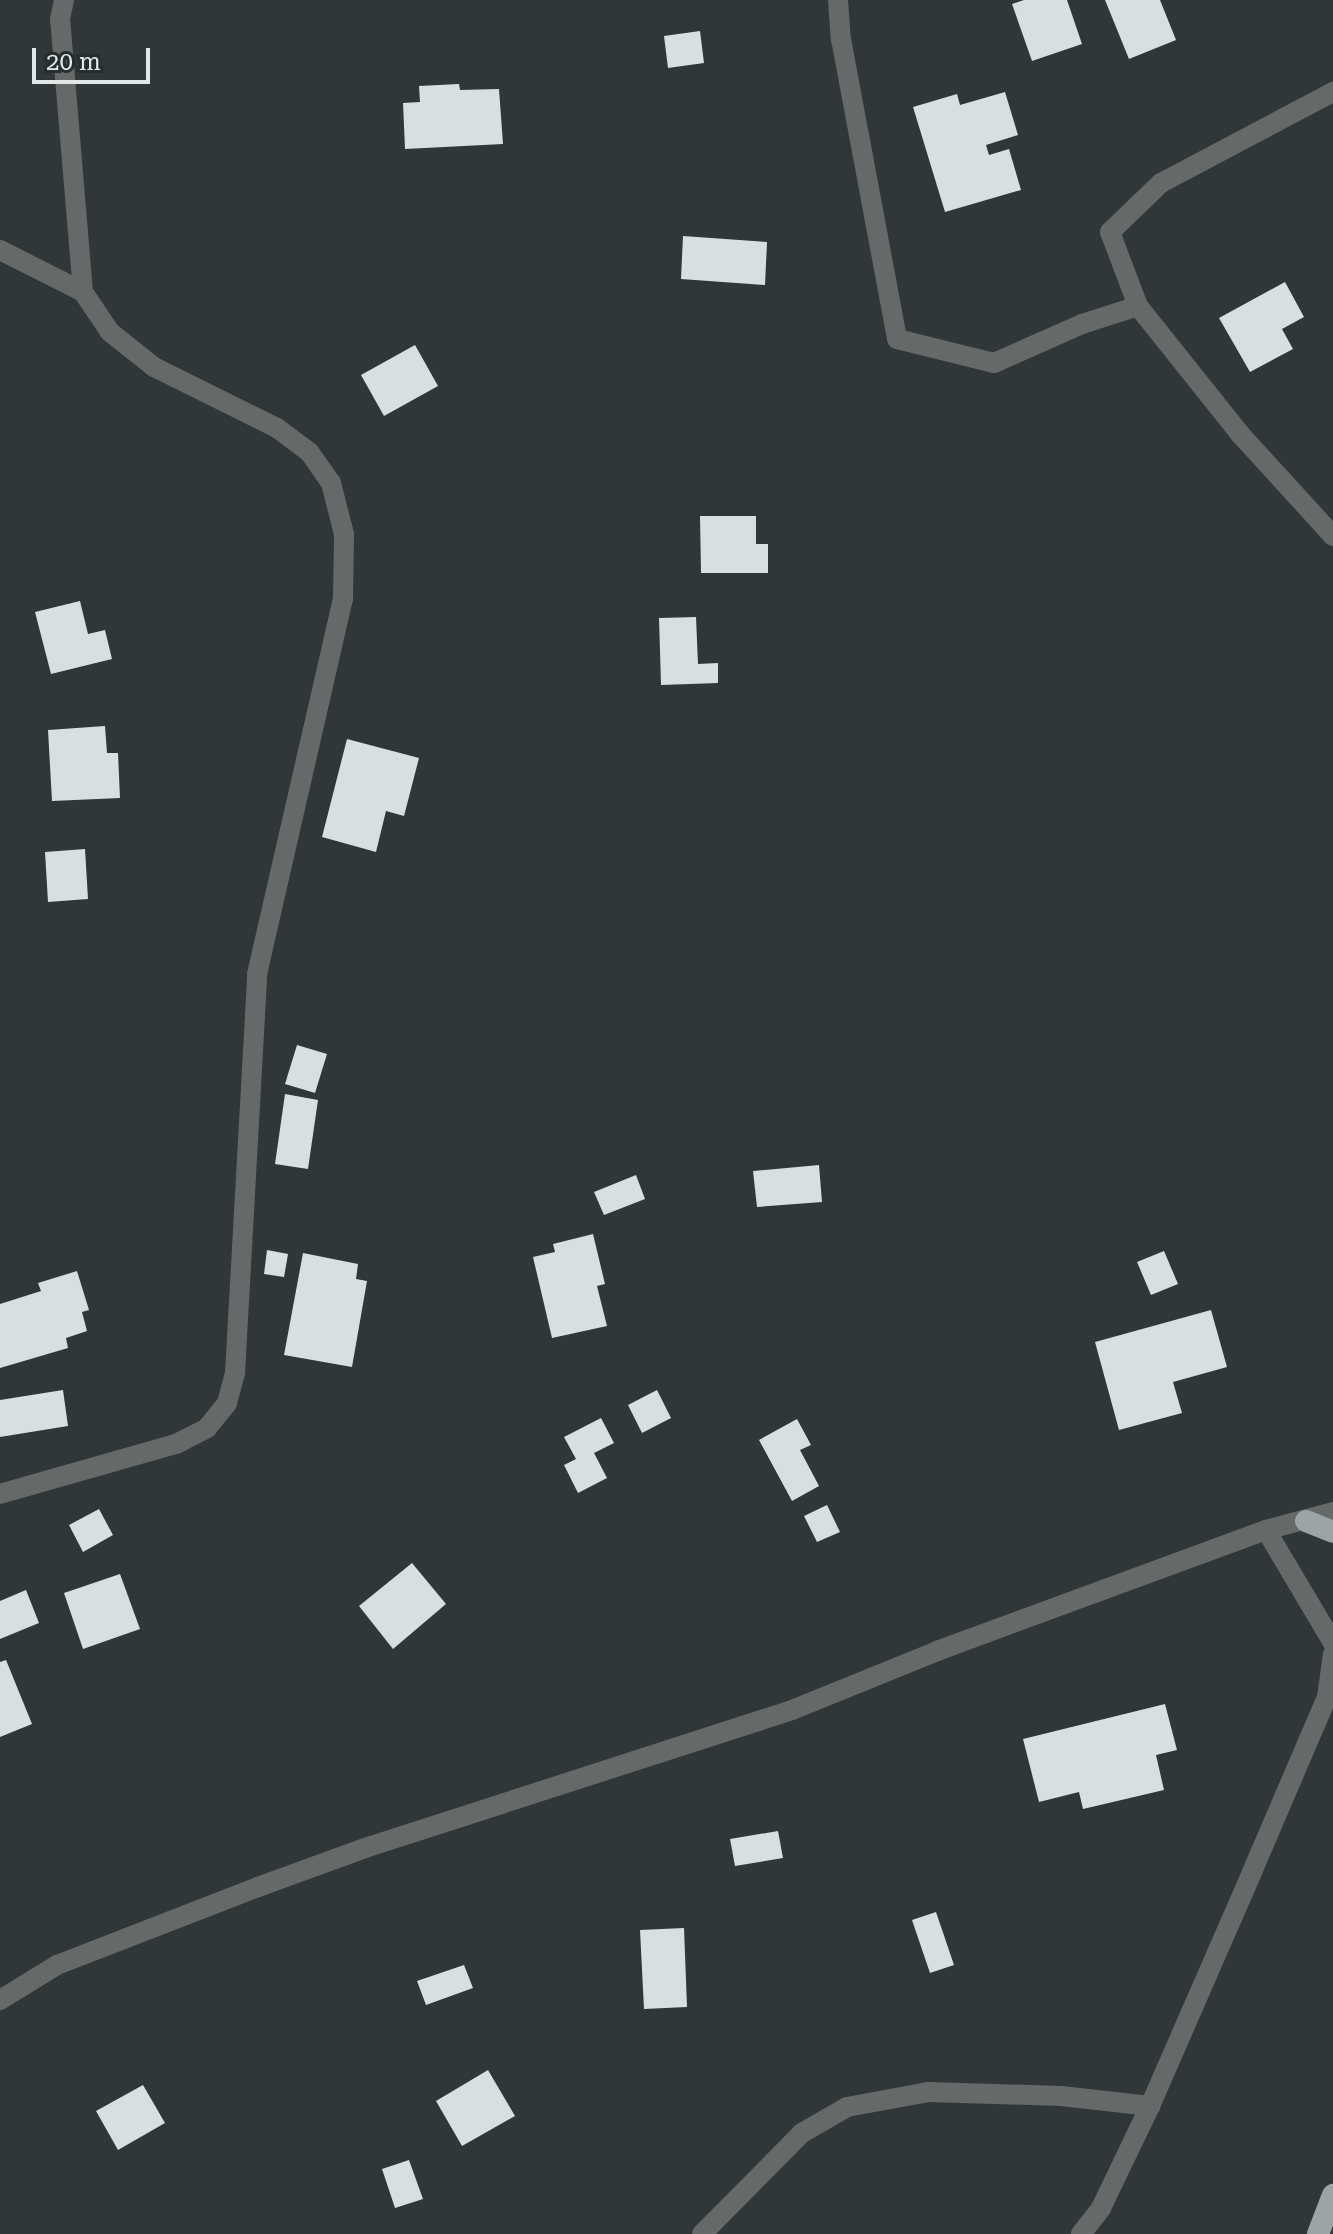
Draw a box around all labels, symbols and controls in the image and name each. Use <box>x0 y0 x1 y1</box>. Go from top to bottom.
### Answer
scale bar <box>36 32 154 82</box>
text: 20 m <box>46 48 101 76</box>

